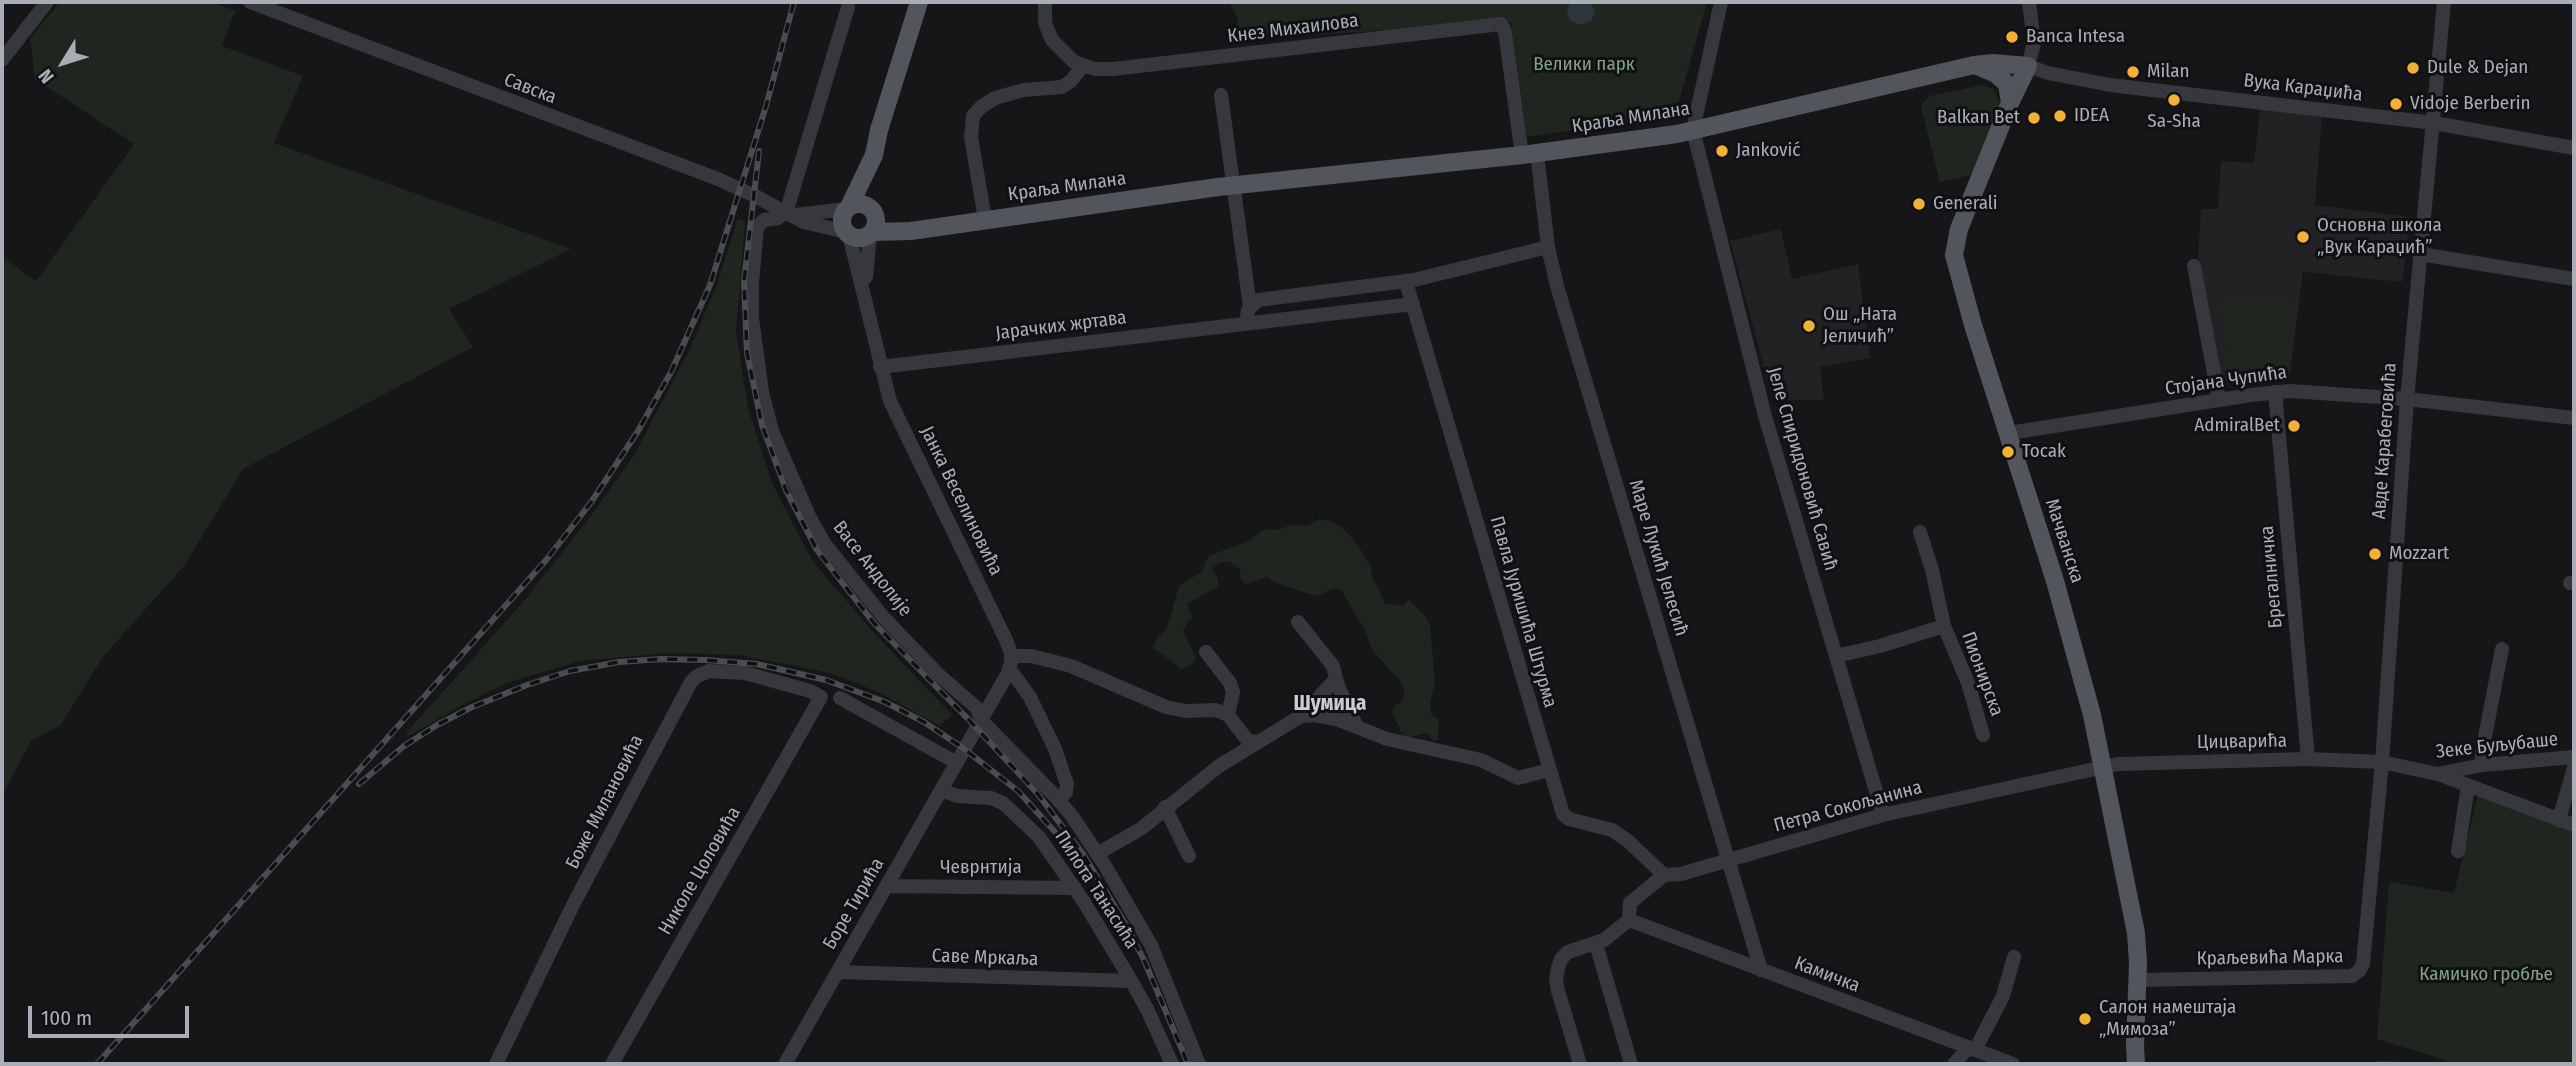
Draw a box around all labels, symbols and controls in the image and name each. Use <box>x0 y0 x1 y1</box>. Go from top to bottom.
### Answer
street label: Кнез Михаилова <box>1226 10 1360 48</box>
place label: Banca Intesa <box>2026 26 2125 48</box>
north arrow <box>28 28 98 98</box>
marker: Banca Intesa <box>2004 29 2020 45</box>
park label: Велики парк <box>1533 54 1635 76</box>
place label: Dule & Dejan <box>2427 57 2528 79</box>
marker: Dule & Dejan <box>2405 60 2421 76</box>
place label: Milan <box>2147 61 2190 83</box>
marker: Milan <box>2125 64 2141 80</box>
text: N <box>33 65 59 88</box>
street label: Савска <box>501 69 559 109</box>
street label: Вука Караџића <box>2242 69 2364 107</box>
marker: Sa-Sha <box>2166 92 2182 108</box>
place label: Vidoje Berberin <box>2410 93 2531 115</box>
marker: Vidoje Berberin <box>2388 96 2404 112</box>
street label: Краља Милана <box>1571 97 1691 139</box>
place label: IDEA <box>2074 105 2109 127</box>
place label: Balkan Bet <box>1937 107 2020 129</box>
marker: IDEA <box>2052 108 2068 124</box>
marker: Balkan Bet <box>2026 110 2042 126</box>
place label: Sa-Sha <box>2147 111 2201 133</box>
place label: Janković <box>1736 140 1800 162</box>
marker: Janković <box>1714 143 1730 159</box>
street label: Краља Милана <box>1007 167 1127 207</box>
place label: Generali <box>1933 193 1998 215</box>
marker: Generali <box>1911 196 1927 212</box>
place label: Основна школа „Вук Караџић” <box>2317 215 2442 259</box>
marker: Основна школа „Вук Караџић” <box>2295 229 2311 245</box>
place label: Ош „Ната Јеличић” <box>1823 304 1897 348</box>
street label: Јарачких жртава <box>994 307 1128 345</box>
marker: Ош „Ната Јеличић” <box>1801 318 1817 334</box>
street label: Стојана Чупића <box>2164 361 2288 401</box>
street label: Авде Карабеговића <box>2368 362 2402 520</box>
street label: Јеле Спиридоновић Савић <box>1762 365 1842 573</box>
place label: AdmiralBet <box>2194 415 2280 437</box>
marker: AdmiralBet <box>2286 418 2302 434</box>
street label: Јанка Веселиновића <box>915 423 1007 579</box>
place label: Tocak <box>2022 441 2066 463</box>
marker: Tocak <box>2000 444 2016 460</box>
street label: Маре Лукић Јелесић <box>1623 477 1693 639</box>
street label: Мачванска <box>2040 496 2088 586</box>
street label: Павла Јуришића Штурма <box>1485 514 1561 710</box>
street label: Васе Андолије <box>828 517 916 621</box>
street label: Брегалничка <box>2256 525 2288 629</box>
place label: Mozzart <box>2389 543 2449 565</box>
marker: Mozzart <box>2367 546 2383 562</box>
street label: Пионирска <box>1956 629 2008 719</box>
district label: Шумица <box>1294 691 1366 717</box>
street label: Зеке Буљубаше <box>2435 728 2559 764</box>
street label: Цицварића <box>2197 730 2287 754</box>
street label: Боже Милановића <box>561 731 649 873</box>
street label: Петра Сокољанина <box>1772 776 1924 838</box>
street label: Николе Цоловића <box>654 803 746 939</box>
street label: Пилота Танасића <box>1049 827 1143 953</box>
street label: Боре Тирића <box>819 854 889 954</box>
street label: Чеврнтија <box>940 857 1022 879</box>
street label: Саве Мркаља <box>931 945 1039 971</box>
street label: Краљевића Марка <box>2196 945 2344 971</box>
street label: Камичка <box>1791 952 1863 998</box>
park label: Камичко гробље <box>2419 964 2553 986</box>
scale bar <box>32 992 192 1036</box>
place label: Салон намештаја „Мимоза” <box>2099 997 2236 1041</box>
text: 100 m <box>41 1005 92 1031</box>
marker: Салон намештаја „Мимоза” <box>2077 1011 2093 1027</box>

